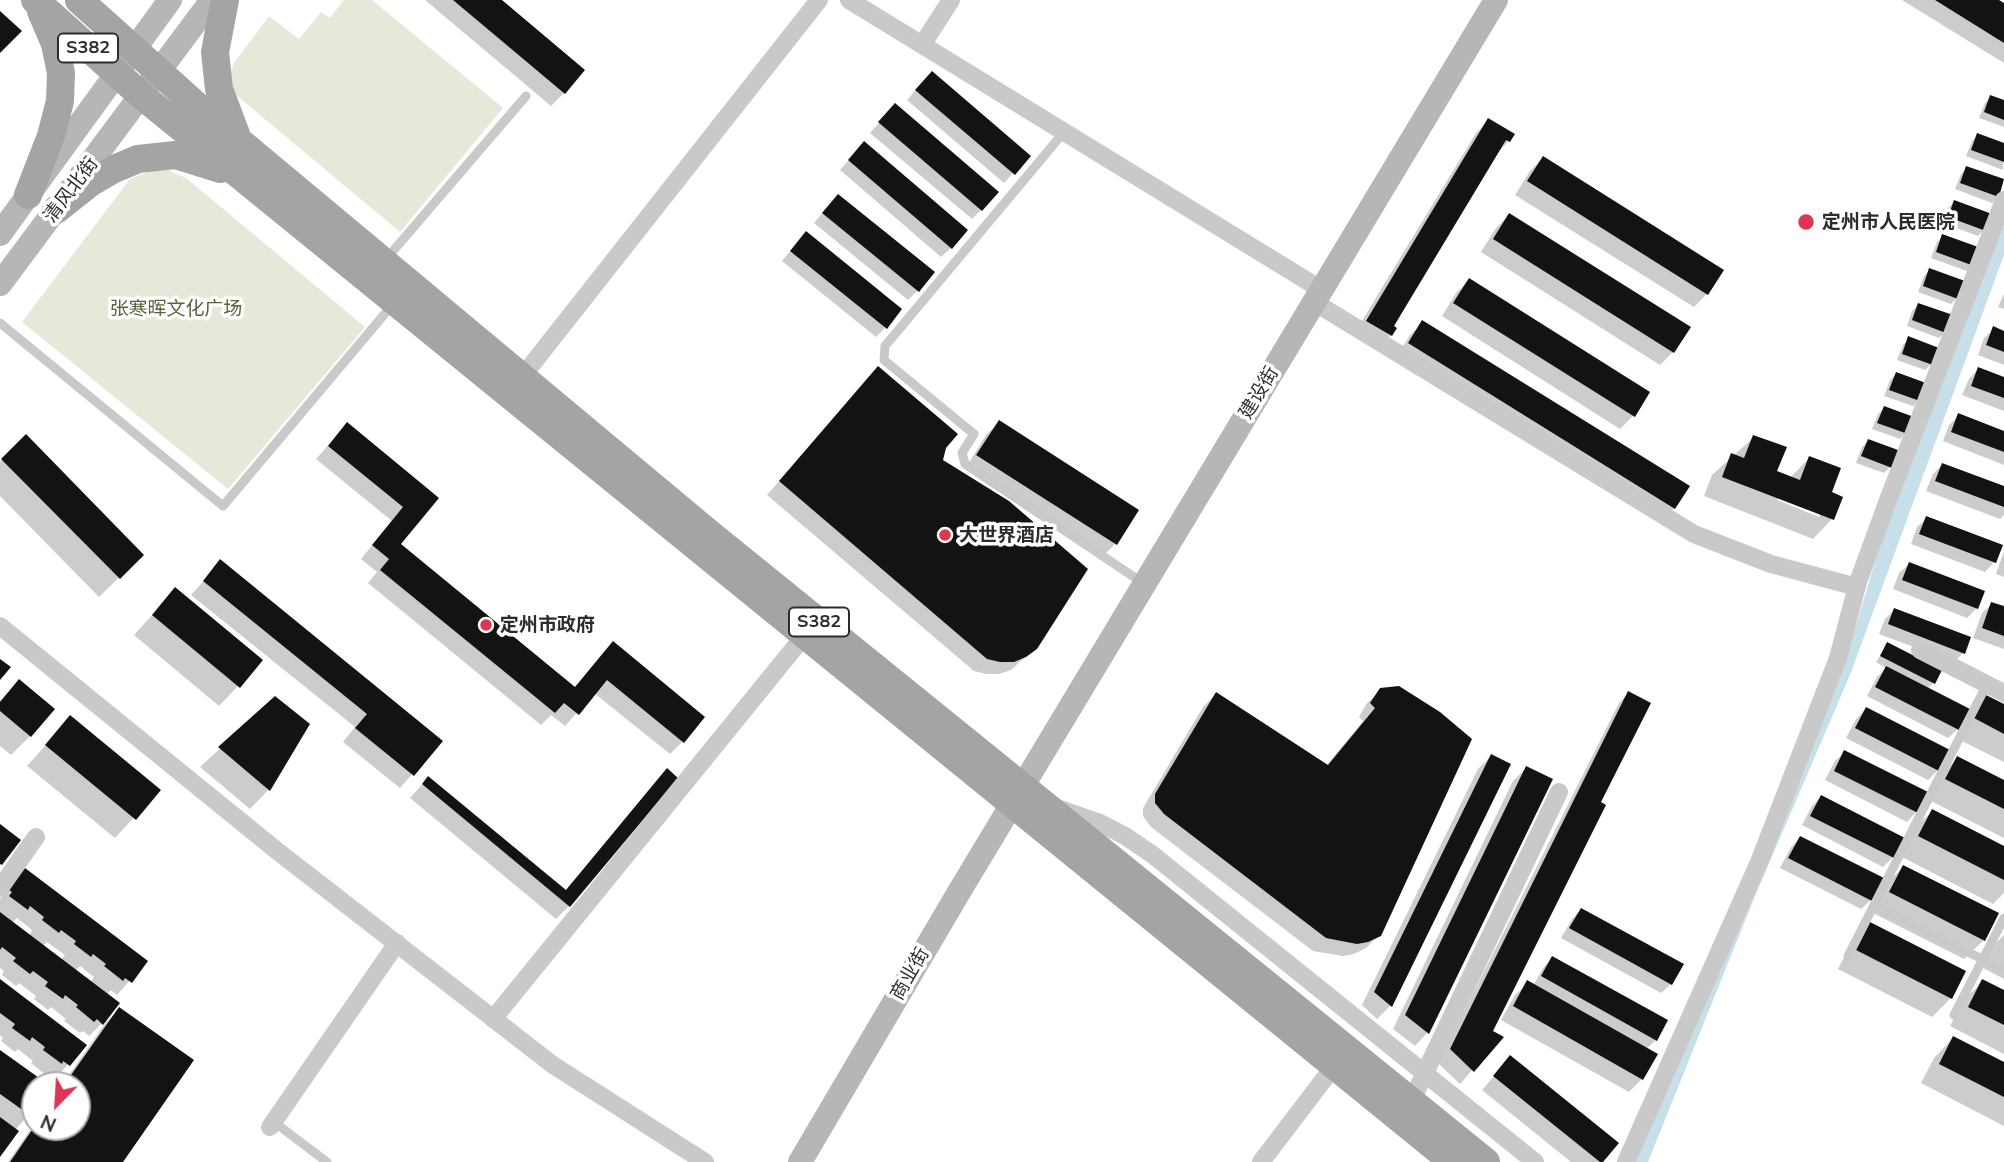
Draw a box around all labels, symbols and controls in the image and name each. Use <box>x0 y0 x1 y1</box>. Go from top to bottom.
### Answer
road number: S382 <box>58 33 118 62</box>
street label: 清风北街 <box>39 153 103 227</box>
place label: 定州市人民医院 <box>1822 211 1955 233</box>
marker: 定州市人民医院 <box>1796 212 1816 232</box>
park label: 张寒晖文化广场 <box>110 298 242 320</box>
street label: 建设街 <box>1235 363 1283 423</box>
place label: 大世界酒店 <box>959 524 1054 546</box>
marker: 大世界酒店 <box>937 527 953 543</box>
road number: S382 <box>789 608 849 636</box>
place label: 定州市政府 <box>500 614 595 636</box>
marker: 定州市政府 <box>478 617 494 633</box>
street label: 商业街 <box>886 944 934 1004</box>
north arrow <box>21 1071 91 1141</box>
text: N <box>37 1109 60 1137</box>

